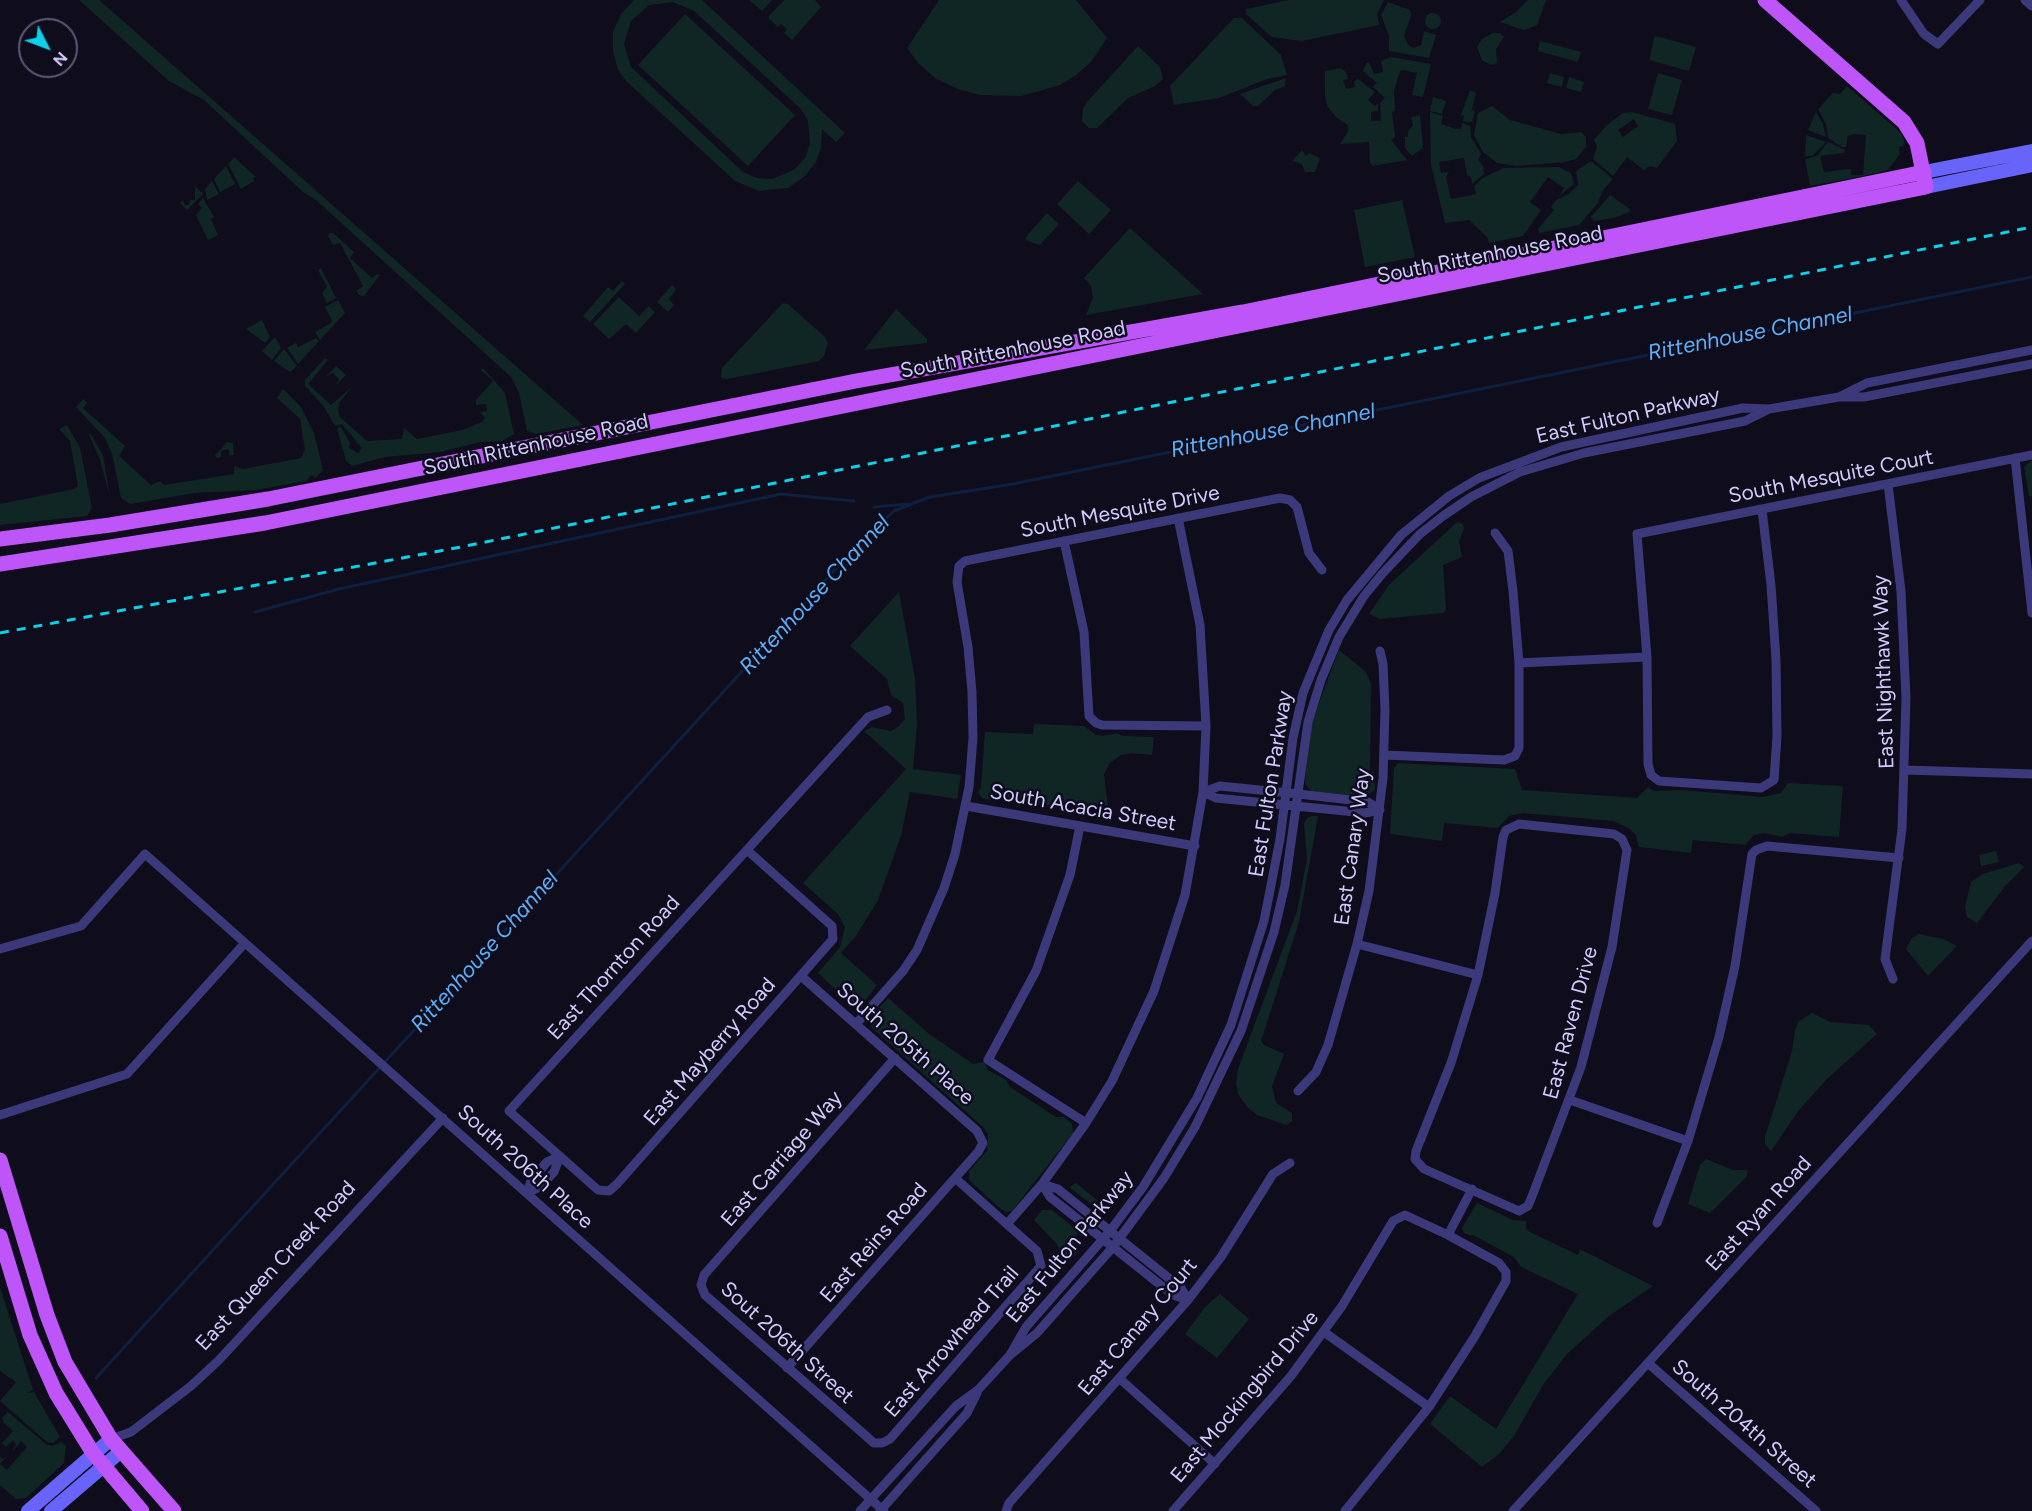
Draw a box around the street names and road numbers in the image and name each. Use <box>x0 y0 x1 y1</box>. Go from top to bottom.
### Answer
street label: South Rittenhouse Road <box>1375 221 1605 289</box>
street label: South Rittenhouse Road <box>898 316 1128 384</box>
street label: East Fulton Parkway <box>1533 383 1723 449</box>
street label: South Rittenhouse Road <box>421 409 651 481</box>
street label: South Mesquite Court <box>1727 445 1935 509</box>
street label: South Mesquite Drive <box>1018 480 1222 544</box>
street label: East Nighthawk Way <box>1868 575 1900 769</box>
street label: East Fulton Parkway <box>1244 689 1298 879</box>
street label: East Canary Way <box>1329 767 1377 927</box>
street label: South Acacia Street <box>988 779 1178 837</box>
street label: East Thornton Road <box>543 891 685 1045</box>
street label: East Raven Drive <box>1538 944 1604 1102</box>
street label: East Mayberry Road <box>639 973 781 1131</box>
street label: South 205th Place <box>831 977 979 1111</box>
street label: East Carriage Way <box>716 1086 848 1232</box>
street label: South 206th Place <box>452 1099 598 1235</box>
street label: East Ryan Road <box>1701 1151 1817 1277</box>
street label: East Fulton Parkway <box>1001 1166 1139 1328</box>
street label: East Queen Creek Road <box>191 1176 361 1356</box>
street label: East Reins Road <box>815 1178 933 1308</box>
street label: East Canary Court <box>1073 1253 1203 1401</box>
street label: East Arrowhead Trail <box>879 1261 1025 1423</box>
street label: Sout 206th Street <box>715 1277 859 1409</box>
street label: East Mockingbird Drive <box>1166 1306 1324 1488</box>
street label: South 204th Street <box>1666 1354 1822 1494</box>

